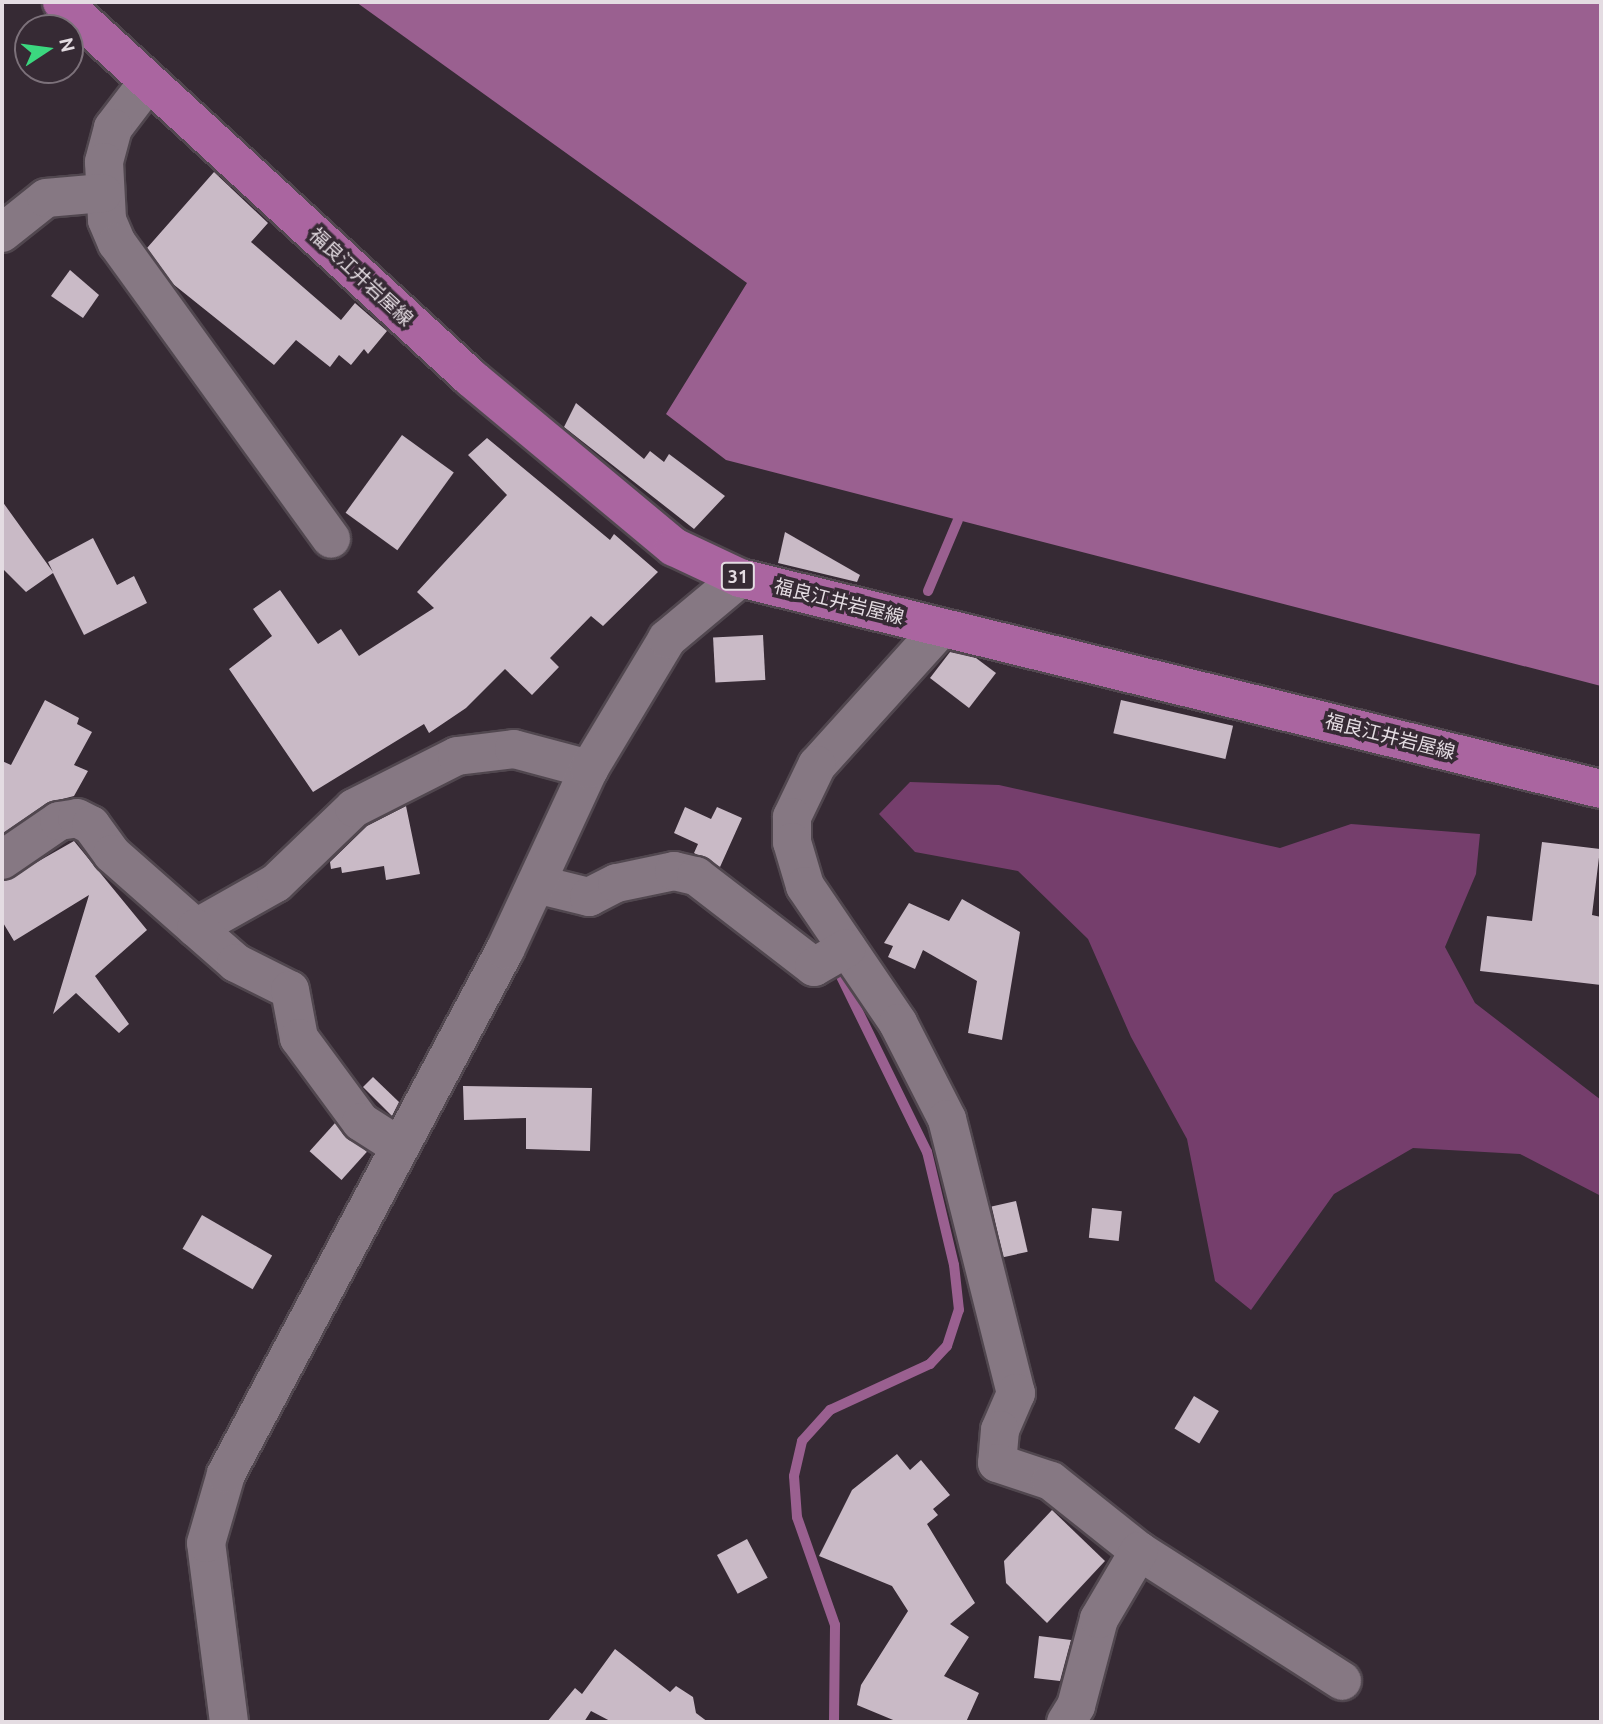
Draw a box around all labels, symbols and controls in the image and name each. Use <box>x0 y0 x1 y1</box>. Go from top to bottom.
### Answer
north arrow <box>14 14 84 84</box>
text: N <box>55 35 80 54</box>
street label: 福良江井岩屋線 <box>305 223 417 331</box>
road number: 31 <box>720 562 756 590</box>
street label: 福良江井岩屋線 <box>772 575 906 629</box>
street label: 福良江井岩屋線 <box>1323 710 1457 764</box>

